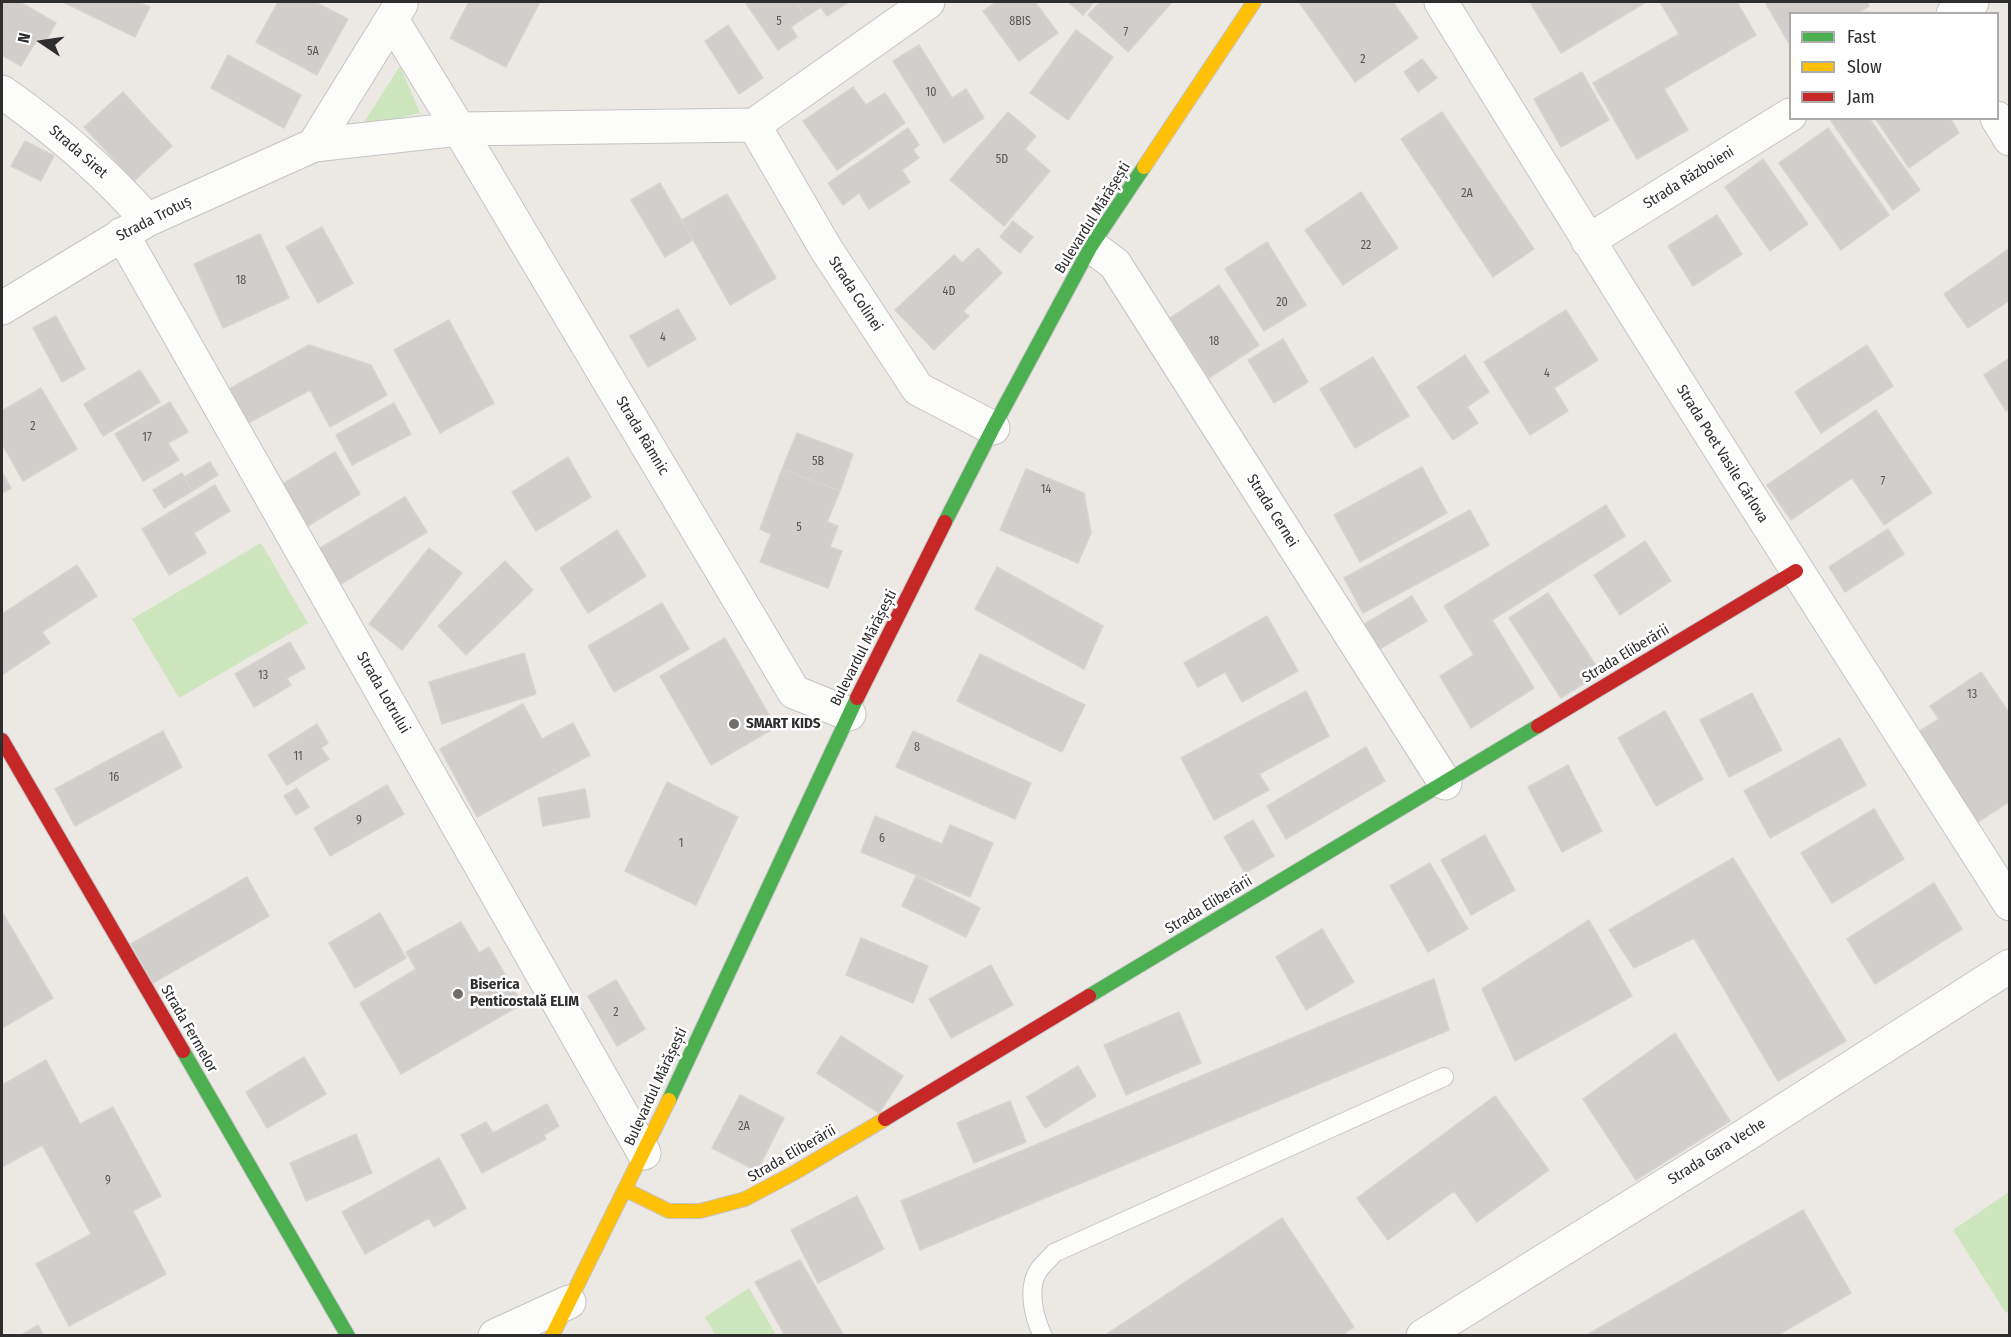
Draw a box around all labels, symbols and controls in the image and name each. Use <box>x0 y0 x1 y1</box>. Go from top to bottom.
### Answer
north arrow <box>12 12 72 72</box>
legend <box>1789 12 1999 120</box>
house number: 5 <box>776 15 782 29</box>
house number: 8BIS <box>1009 15 1031 29</box>
house number: 7 <box>1124 26 1128 40</box>
text: Fast <box>1847 26 1876 48</box>
text: N <box>14 31 34 45</box>
house number: 5A <box>307 45 319 59</box>
house number: 2 <box>1360 53 1366 67</box>
text: Slow <box>1847 56 1882 78</box>
house number: 10 <box>926 86 936 100</box>
text: Jam <box>1847 86 1875 108</box>
street label: Strada Siret <box>45 122 111 182</box>
street label: Strada Războieni <box>1640 143 1738 213</box>
house number: 5D <box>996 153 1008 167</box>
street label: Bulevardul Mărășești <box>1051 159 1135 277</box>
house number: 2A <box>1461 187 1473 201</box>
street label: Strada Trotuș <box>114 192 194 246</box>
house number: 22 <box>1361 239 1371 253</box>
street label: Strada Colinei <box>824 253 886 335</box>
house number: 18 <box>236 274 246 288</box>
house number: 4D <box>943 285 955 299</box>
house number: 20 <box>1276 296 1288 310</box>
house number: 4 <box>660 331 666 345</box>
house number: 18 <box>1209 335 1219 349</box>
house number: 4 <box>1544 367 1550 381</box>
street label: Strada Poet Vasile Cârlova <box>1672 382 1772 526</box>
street label: Strada Râmnic <box>612 393 672 479</box>
house number: 2 <box>30 420 36 434</box>
house number: 17 <box>142 431 152 445</box>
house number: 5B <box>812 455 824 469</box>
street label: Strada Cernei <box>1243 471 1301 551</box>
house number: 7 <box>1881 475 1885 489</box>
house number: 14 <box>1041 483 1051 497</box>
house number: 5 <box>796 521 802 535</box>
street label: Bulevardul Mărășești <box>827 587 901 709</box>
street label: Strada Eliberării <box>1579 621 1673 687</box>
street label: Strada Lotrului <box>352 649 414 737</box>
house number: 13 <box>258 669 268 683</box>
house number: 13 <box>1967 688 1977 702</box>
place label: SMART KIDS <box>746 715 821 733</box>
marker: SMART KIDS <box>727 717 741 731</box>
house number: 8 <box>914 741 920 755</box>
house number: 11 <box>293 750 303 764</box>
house number: 16 <box>109 771 119 785</box>
house number: 9 <box>356 814 362 828</box>
house number: 6 <box>879 832 885 846</box>
house number: 1 <box>679 837 683 851</box>
street label: Strada Eliberării <box>1162 872 1256 938</box>
place label: Biserica Penticostală ELIM <box>470 976 579 1011</box>
street label: Strada Fermelor <box>157 982 221 1076</box>
marker: Biserica Penticostală ELIM <box>451 987 465 1001</box>
house number: 2 <box>613 1006 619 1020</box>
street label: Bulevardul Mărășești <box>621 1025 691 1149</box>
street label: Strada Gara Veche <box>1665 1115 1769 1189</box>
house number: 2A <box>738 1120 750 1134</box>
street label: Strada Eliberării <box>745 1122 839 1186</box>
house number: 9 <box>105 1174 111 1188</box>

